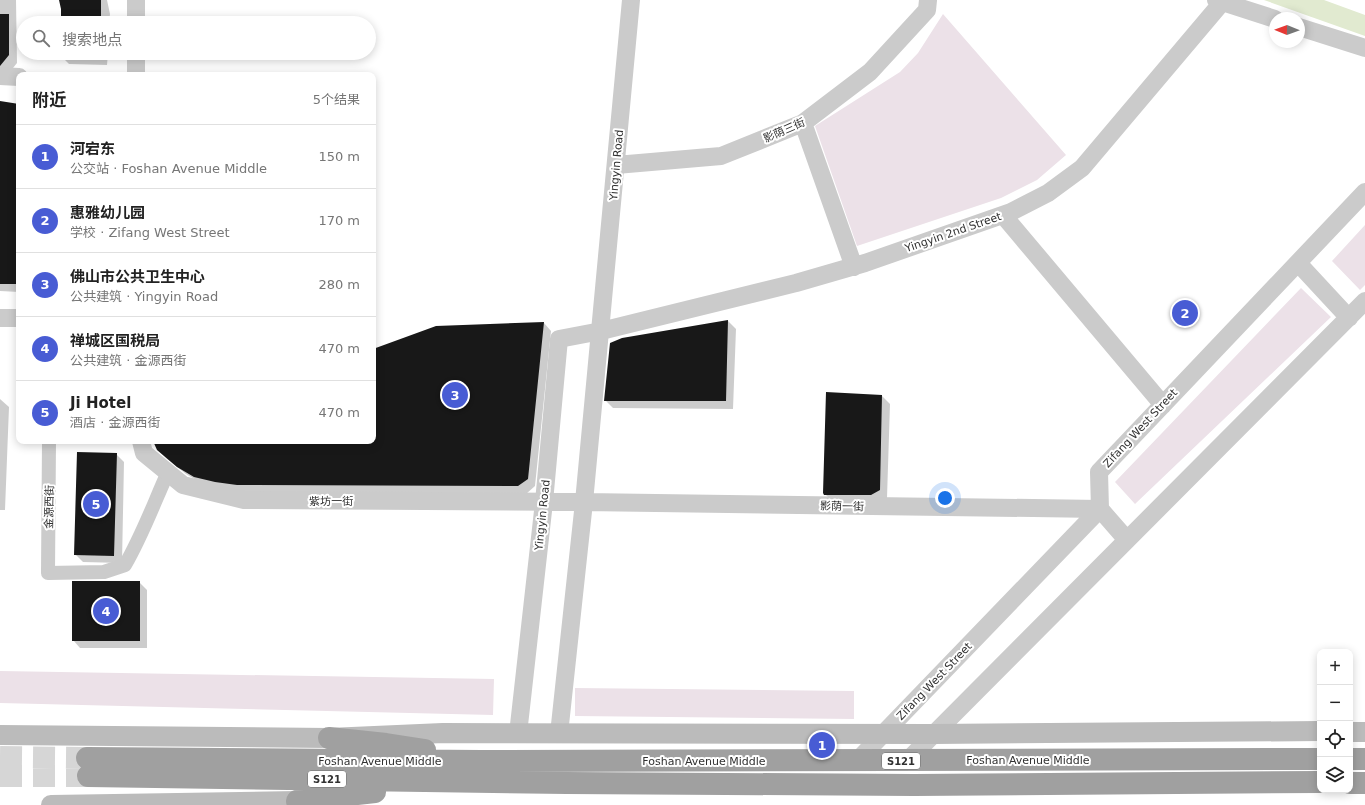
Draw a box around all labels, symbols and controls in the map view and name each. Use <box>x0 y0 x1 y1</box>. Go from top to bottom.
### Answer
north arrow <box>1269 12 1305 48</box>
search box <box>16 16 376 60</box>
icon: search <box>30 27 52 49</box>
text: 搜索地点 <box>62 31 122 49</box>
text: 附近 <box>32 90 66 110</box>
text: 5个结果 <box>313 92 360 107</box>
street label: 影荫三街 <box>761 116 807 145</box>
street label: Yingyin Road <box>607 129 626 202</box>
text: 河宕东 <box>70 140 115 158</box>
text: 1 <box>40 149 50 164</box>
text: 150 m <box>318 149 360 164</box>
text: 公交站 · Foshan Avenue Middle <box>70 161 267 176</box>
text: 惠雅幼儿园 <box>70 204 145 222</box>
street label: Yingyin 2nd Street <box>902 210 1004 255</box>
text: 2 <box>40 213 50 228</box>
text: 170 m <box>318 213 360 228</box>
text: 学校 · Zifang West Street <box>70 225 230 240</box>
text: 佛山市公共卫生中心 <box>70 268 205 286</box>
text: 3 <box>40 277 50 292</box>
text: 280 m <box>318 277 360 292</box>
text: 公共建筑 · Yingyin Road <box>70 289 218 304</box>
pin: 2 <box>1172 298 1198 328</box>
text: 禅城区国税局 <box>70 332 160 350</box>
text: 4 <box>40 341 50 356</box>
text: 470 m <box>318 341 360 356</box>
text: 公共建筑 · 金源西街 <box>70 353 186 368</box>
pin: 3 <box>442 380 468 410</box>
street label: Zifang West Street <box>1101 386 1181 470</box>
text: Ji Hotel <box>70 394 131 412</box>
text: 5 <box>40 405 50 420</box>
text: 470 m <box>318 405 360 420</box>
text: 酒店 · 金源西街 <box>70 415 160 430</box>
street label: Yingyin Road <box>532 479 553 552</box>
street label: 金源西街 <box>43 485 56 529</box>
your location <box>935 488 955 508</box>
pin: 5 <box>83 489 109 519</box>
street label: 紫坊一街 <box>309 495 353 508</box>
street label: 影荫一街 <box>820 500 864 513</box>
pin: 4 <box>93 596 119 626</box>
street label: Zifang West Street <box>894 639 975 723</box>
map controls <box>1317 649 1353 793</box>
button: + <box>1317 649 1353 685</box>
button: − <box>1317 685 1353 721</box>
button: locate <box>1317 721 1353 757</box>
pin: 1 <box>809 730 835 760</box>
road number: S121 <box>882 753 920 769</box>
street label: Foshan Avenue Middle <box>966 754 1090 767</box>
street label: Foshan Avenue Middle <box>318 755 442 768</box>
street label: Foshan Avenue Middle <box>642 755 766 768</box>
button: layers <box>1317 757 1353 793</box>
road number: S121 <box>308 771 346 787</box>

